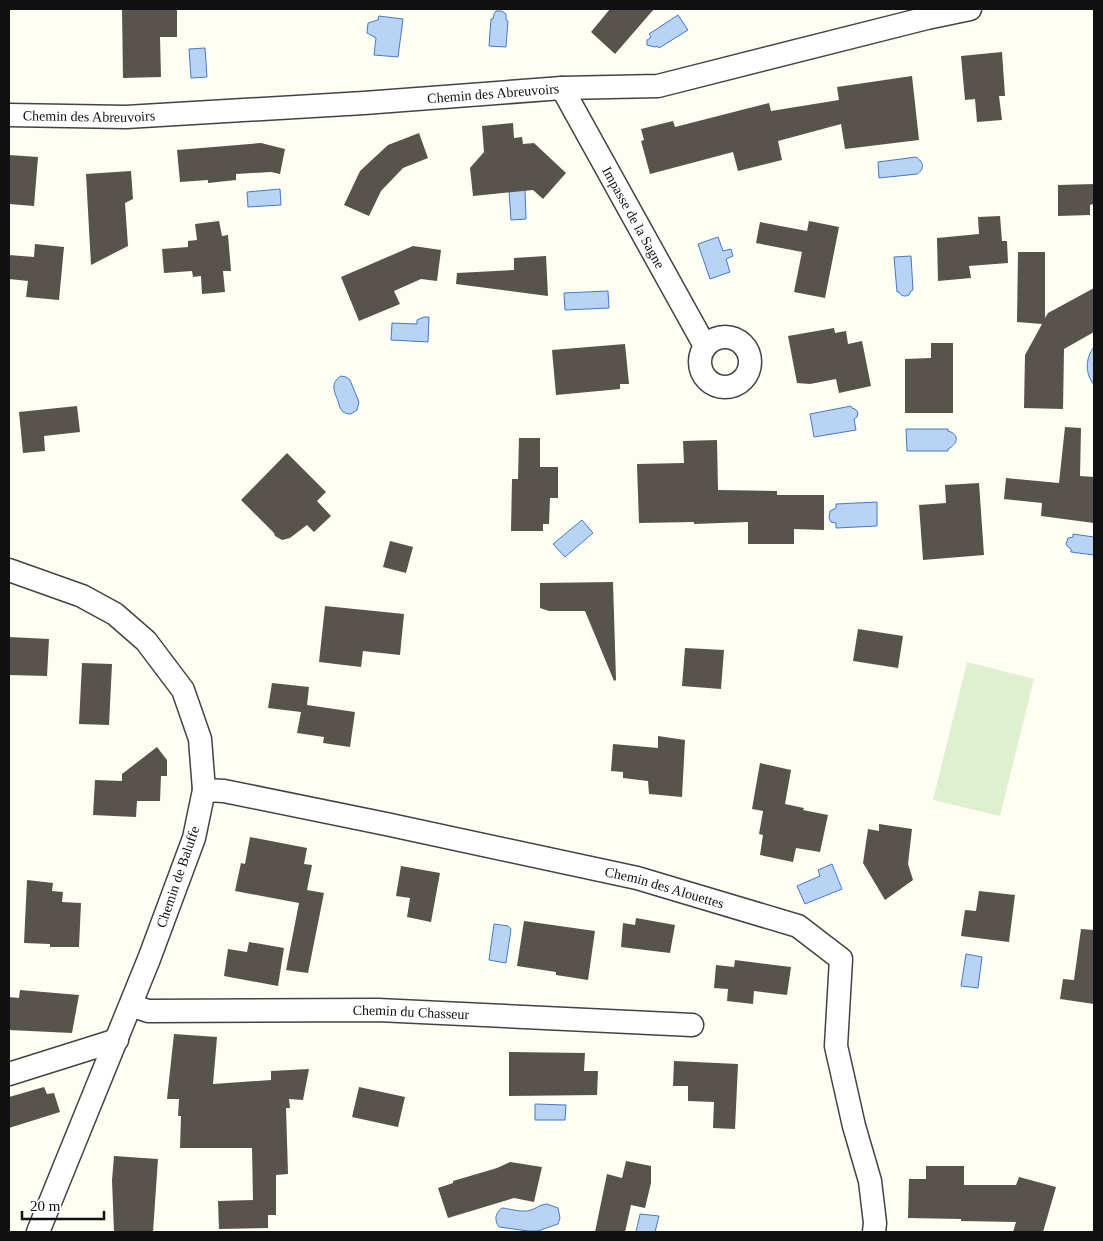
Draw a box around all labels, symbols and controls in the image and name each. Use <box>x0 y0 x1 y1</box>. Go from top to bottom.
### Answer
street label: Chemin des Abreuvoirs <box>427 81 560 106</box>
street label: Chemin des Abreuvoirs <box>23 108 156 125</box>
street label: Impasse de la Sagne <box>600 164 668 271</box>
street label: Chemin de Baluffe <box>154 824 202 930</box>
street label: Chemin des Alouettes <box>604 864 726 911</box>
street label: Chemin du Chasseur <box>353 1002 470 1022</box>
scale bar <box>22 1188 105 1220</box>
text: 20 m <box>30 1198 61 1214</box>

